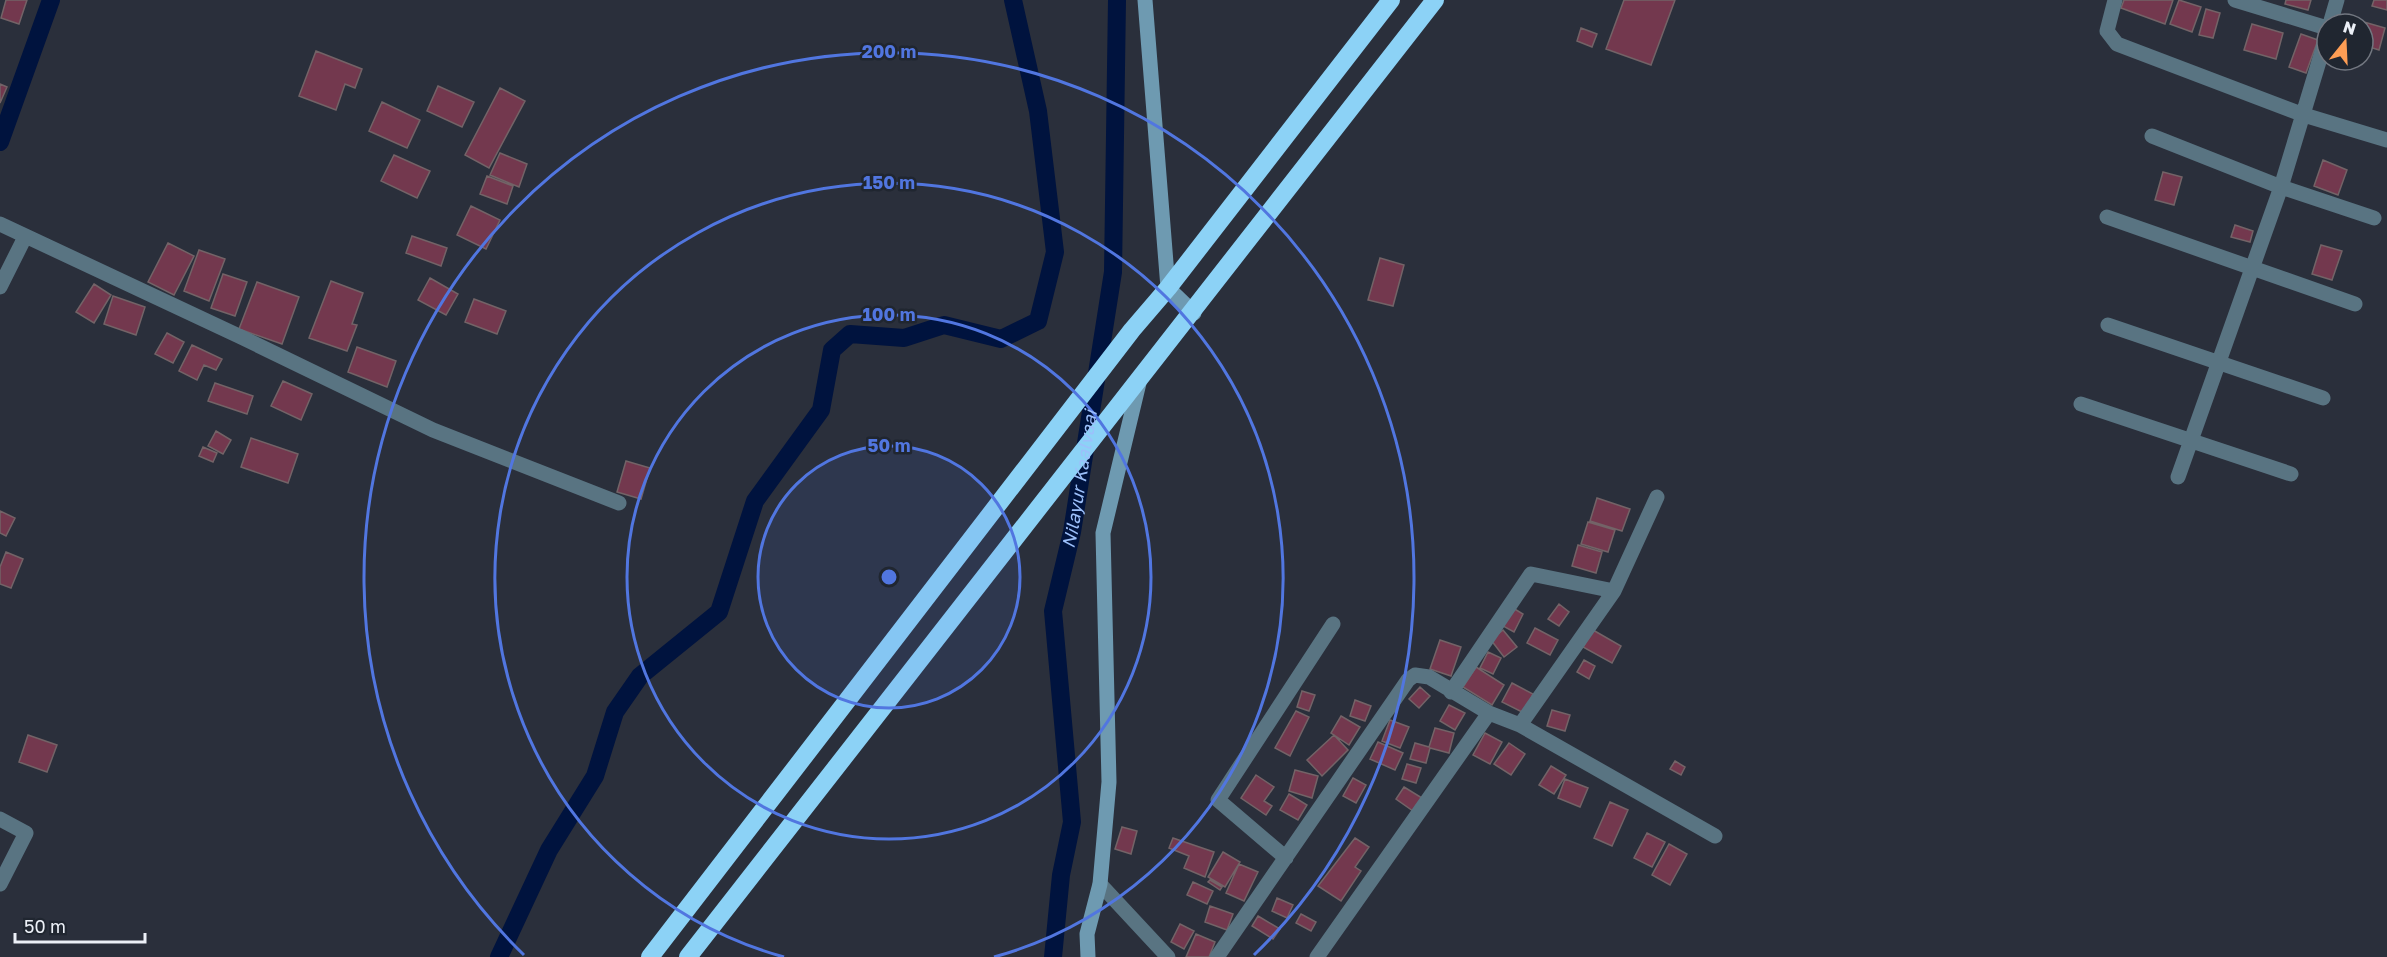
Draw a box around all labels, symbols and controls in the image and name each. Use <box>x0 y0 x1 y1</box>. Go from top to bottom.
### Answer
north arrow <box>2315 12 2375 72</box>
text: N <box>2341 16 2359 39</box>
text: 200 m <box>862 40 916 62</box>
text: 150 m <box>863 171 915 193</box>
text: 100 m <box>863 303 915 325</box>
water label: Nilayur Kaalvaai <box>1057 406 1101 550</box>
text: 50 m <box>868 434 910 456</box>
centre of rings <box>879 567 899 587</box>
scale bar <box>15 906 146 944</box>
text: 50 m <box>24 915 66 937</box>

